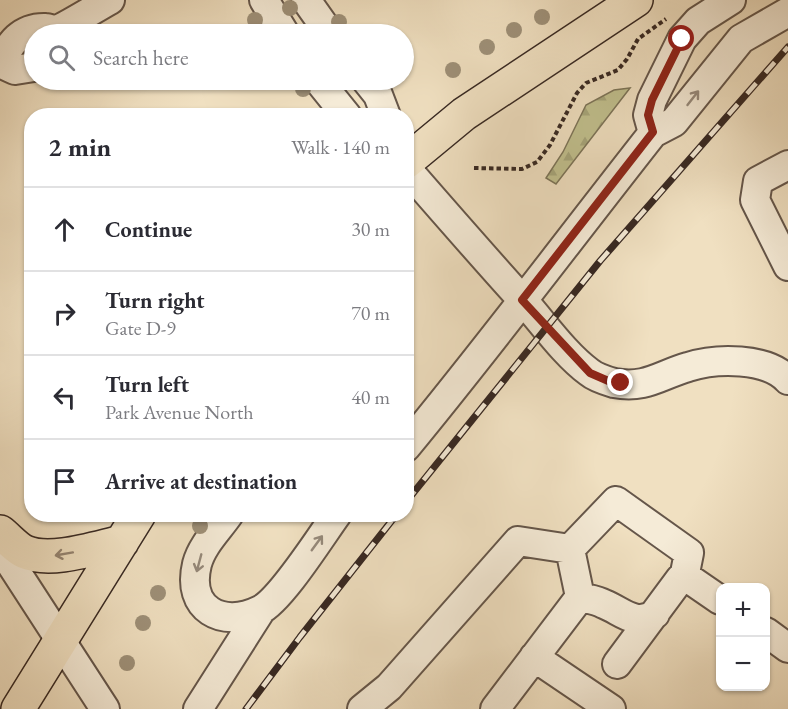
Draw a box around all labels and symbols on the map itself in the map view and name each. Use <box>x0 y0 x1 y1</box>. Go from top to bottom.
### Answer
route start <box>668 25 694 51</box>
one-way arrow <box>686 91 699 107</box>
route end <box>607 369 633 395</box>
one-way arrow <box>311 535 323 551</box>
one-way arrow <box>55 548 75 559</box>
one-way arrow <box>193 553 204 572</box>

